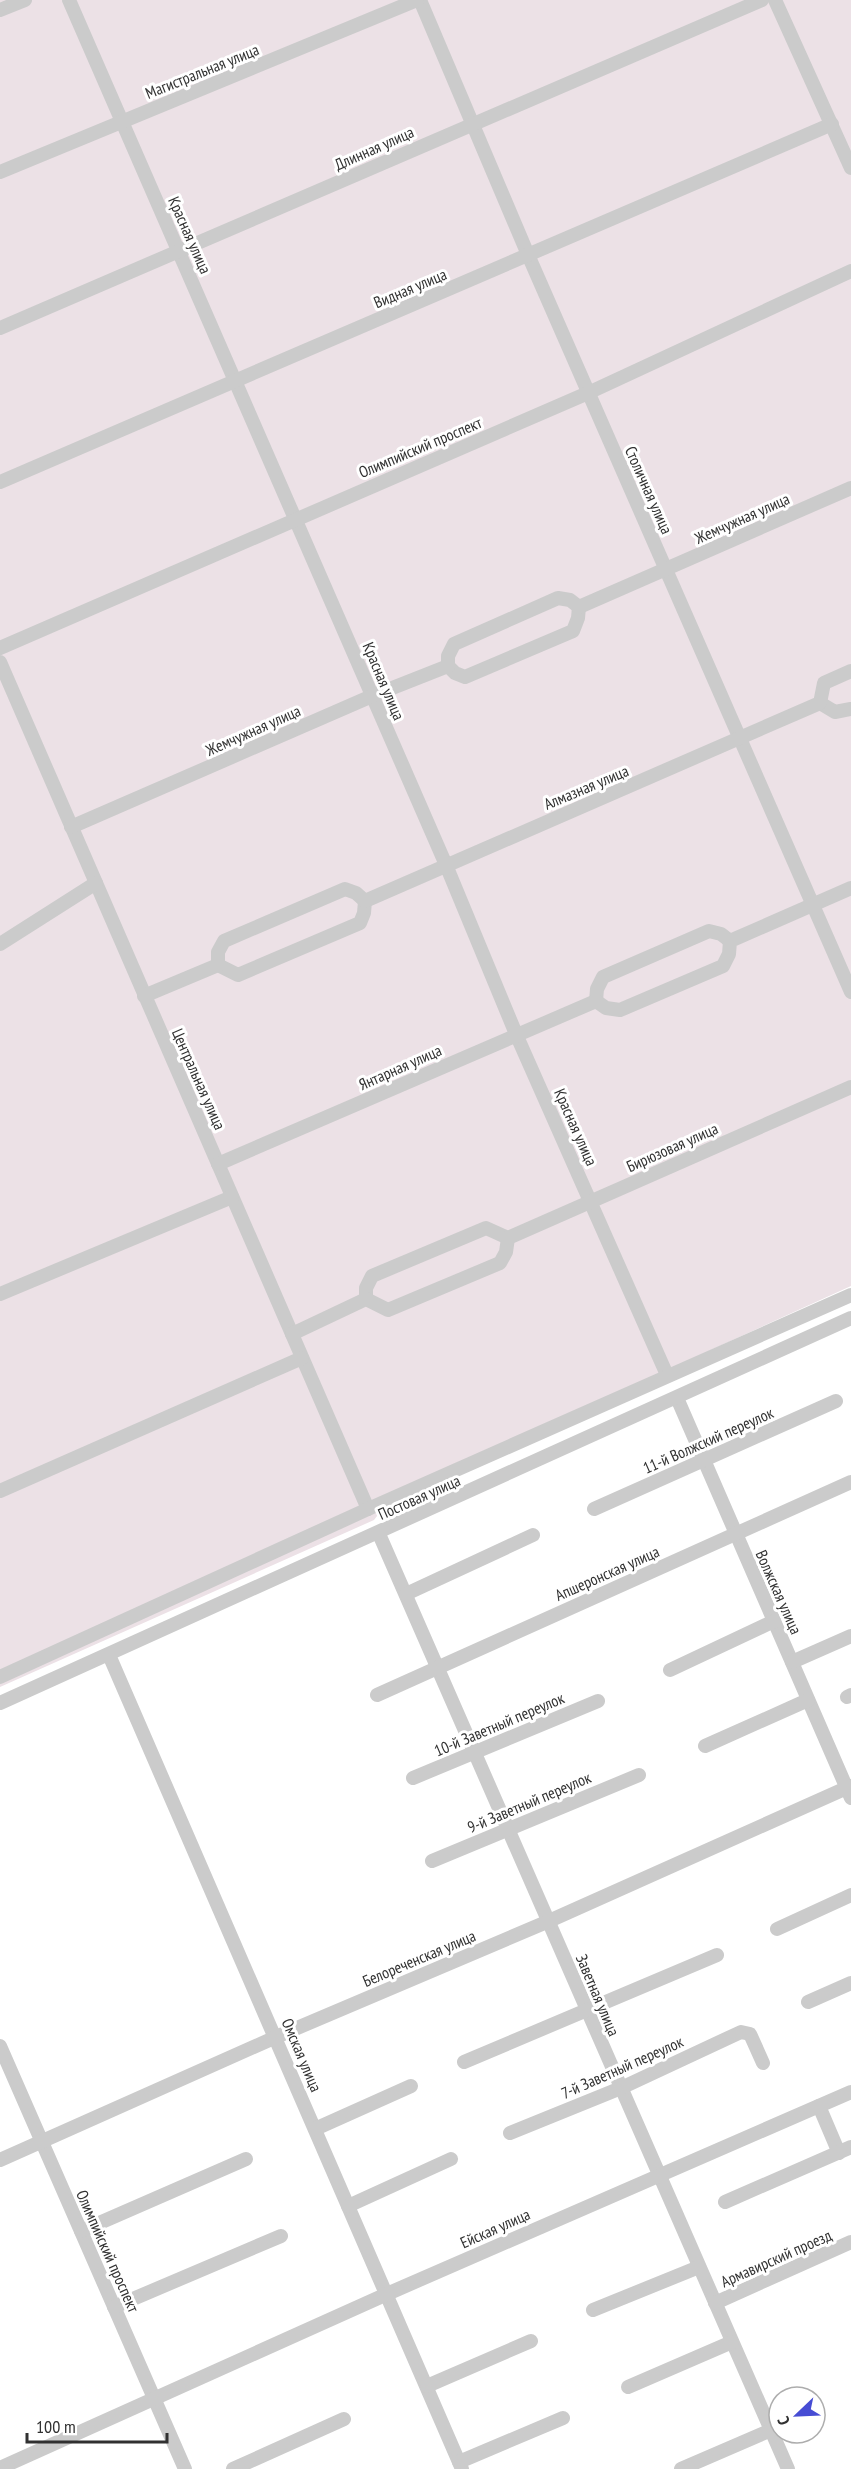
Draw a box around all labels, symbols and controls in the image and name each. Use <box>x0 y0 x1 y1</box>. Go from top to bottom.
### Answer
street label: Магистральная улица <box>142 39 262 103</box>
street label: Длинная улица <box>331 122 417 174</box>
street label: Красная улица <box>164 193 216 277</box>
street label: Видная улица <box>371 264 449 312</box>
street label: Олимпийский проспект <box>355 412 485 482</box>
street label: Столичная улица <box>621 443 677 537</box>
street label: Жемчужная улица <box>691 488 792 548</box>
street label: Красная улица <box>359 639 409 723</box>
street label: Жемчужная улица <box>202 700 303 760</box>
street label: Алмазная улица <box>541 760 631 814</box>
street label: Центральная улица <box>168 1025 230 1133</box>
street label: Янтарная улица <box>356 1040 444 1094</box>
street label: Красная улица <box>550 1085 602 1169</box>
street label: Бирюзовая улица <box>623 1118 721 1176</box>
street label: 11-й Волжский переулок <box>640 1402 777 1478</box>
street label: Постовая улица <box>375 1470 463 1524</box>
street label: Апшеронская улица <box>552 1541 662 1605</box>
street label: Волжская улица <box>752 1547 806 1637</box>
street label: 10-й Заветный переулок <box>431 1687 568 1760</box>
street label: 9-й Заветный переулок <box>464 1767 594 1837</box>
street label: Белореченская улица <box>359 1925 479 1991</box>
street label: Заветная улица <box>572 1951 624 2039</box>
street label: Омская улица <box>278 2015 326 2095</box>
street label: 7-й Заветный переулок <box>558 2031 687 2103</box>
street label: Олимпийский проспект <box>72 2187 144 2316</box>
street label: Ейская улица <box>457 2204 533 2252</box>
street label: Армавирский проезд <box>718 2225 834 2291</box>
north arrow <box>767 2385 827 2445</box>
scale bar <box>27 2406 166 2444</box>
text: С <box>772 2413 794 2428</box>
text: 100 m <box>36 2415 76 2438</box>

